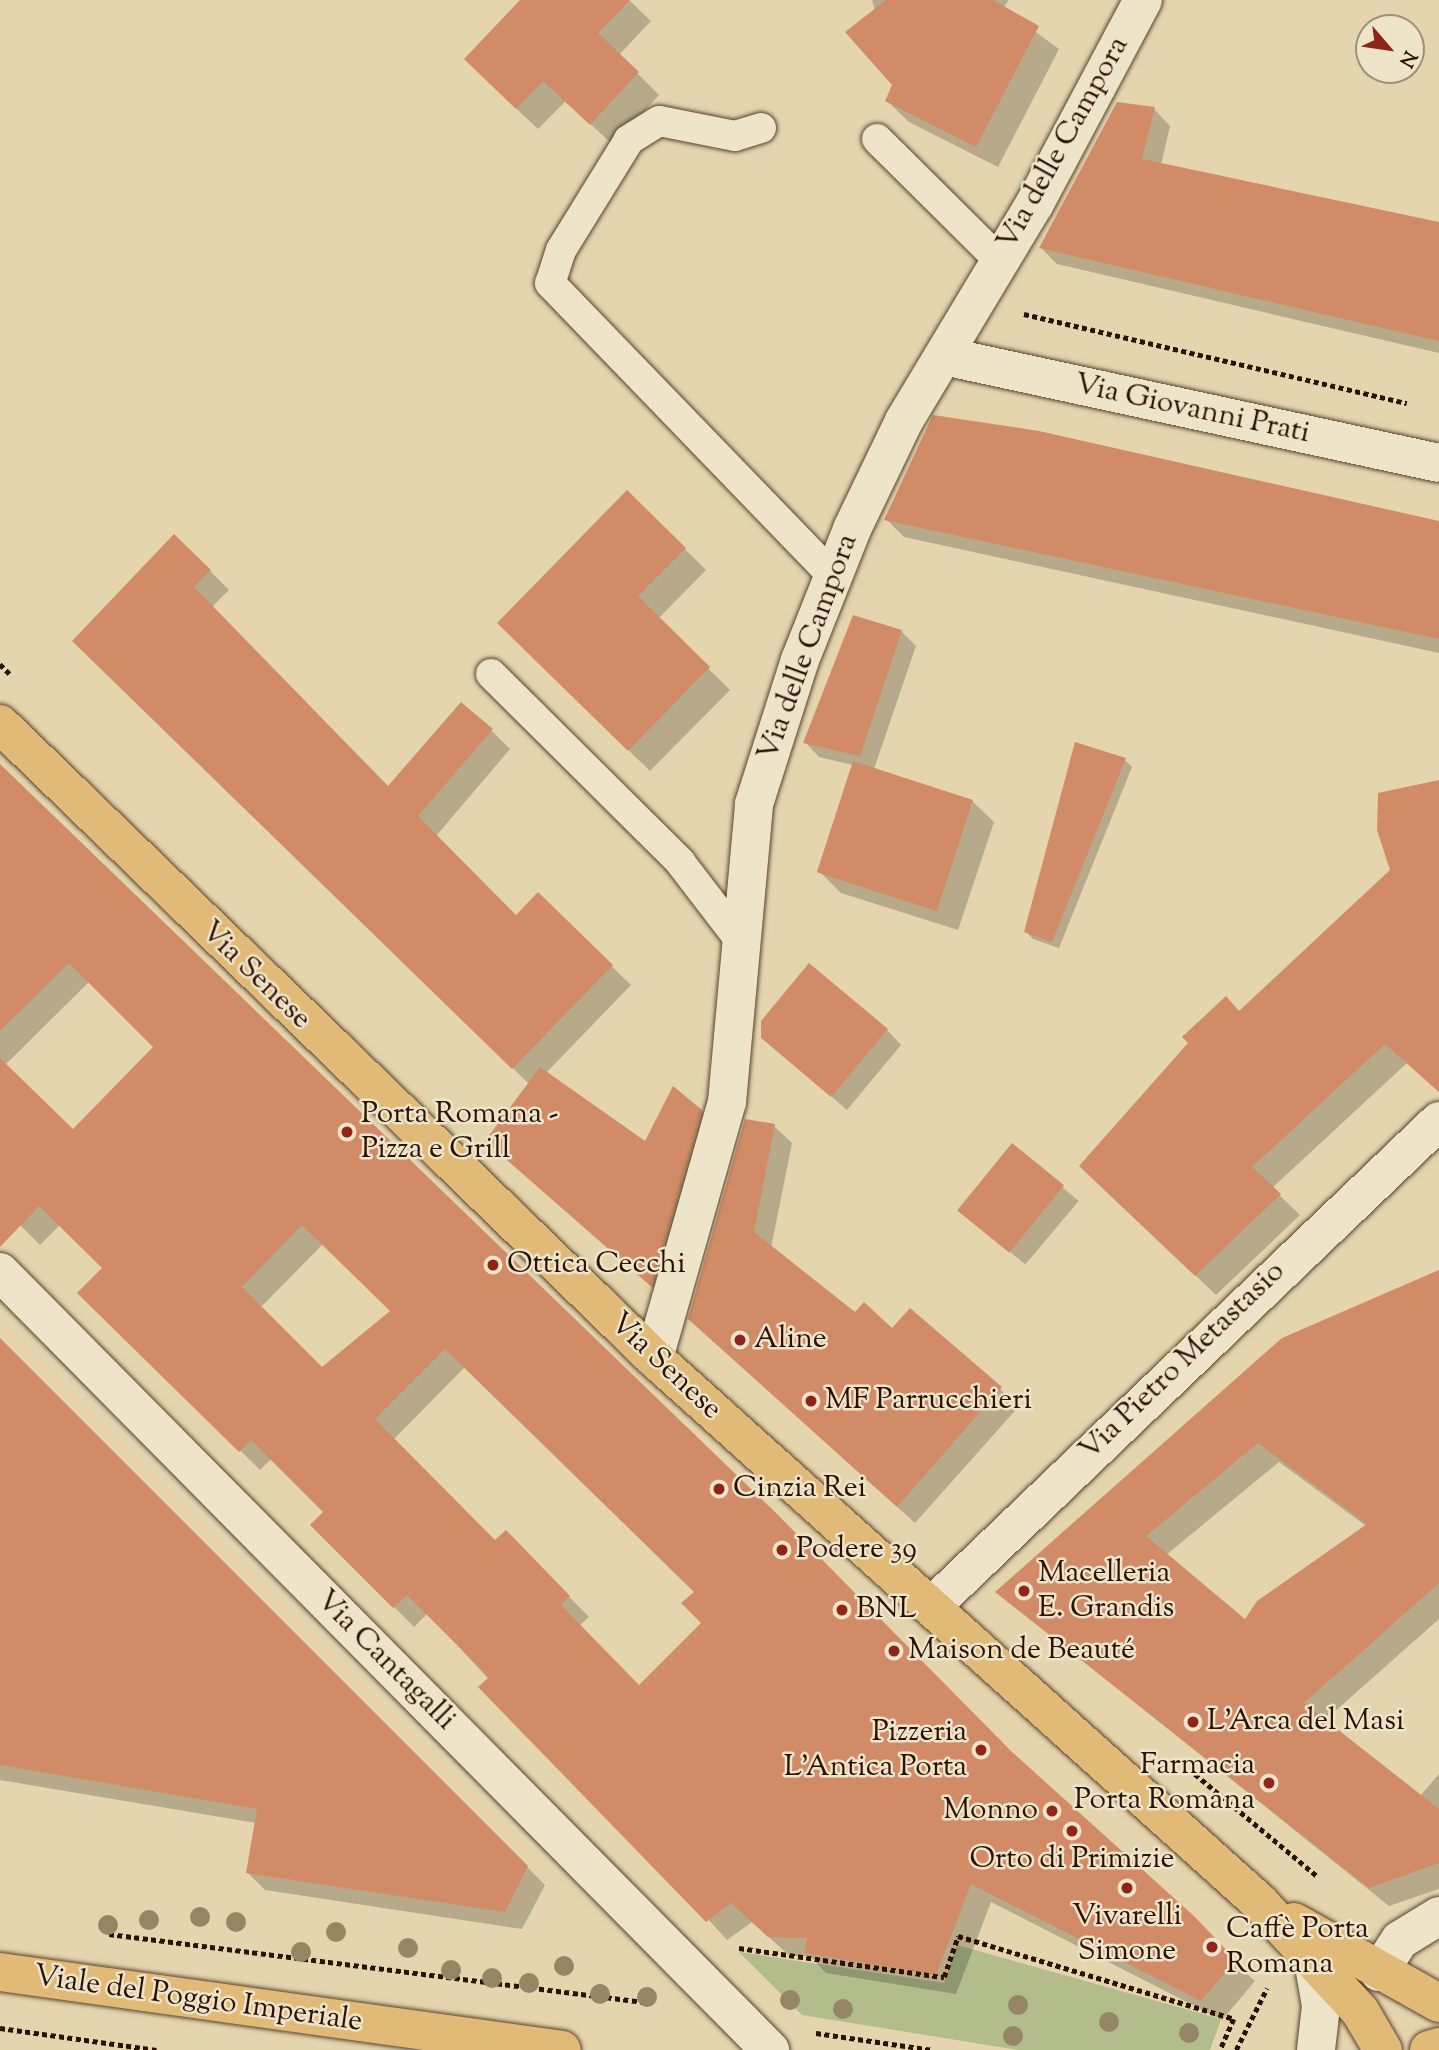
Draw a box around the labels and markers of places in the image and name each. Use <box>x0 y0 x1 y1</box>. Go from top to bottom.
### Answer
place label: Porta Romana - Pizza e Grill <box>361 1097 559 1168</box>
marker: Porta Romana - Pizza e Grill <box>339 1124 355 1140</box>
place label: Ottica Cecchi <box>507 1247 686 1283</box>
marker: Ottica Cecchi <box>485 1257 501 1273</box>
place label: Aline <box>754 1322 827 1358</box>
marker: Aline <box>732 1332 748 1348</box>
place label: MF Parrucchieri <box>825 1383 1032 1419</box>
marker: MF Parrucchieri <box>803 1393 819 1409</box>
place label: Cinzia Rei <box>733 1471 866 1507</box>
marker: Cinzia Rei <box>711 1481 727 1497</box>
place label: Podere 39 <box>796 1532 917 1568</box>
marker: Podere 39 <box>774 1542 790 1558</box>
place label: Macelleria E. Grandis <box>1038 1556 1174 1626</box>
marker: Macelleria E. Grandis <box>1016 1583 1032 1599</box>
place label: BNL <box>856 1592 916 1628</box>
marker: BNL <box>834 1602 850 1618</box>
place label: Maison de Beauté <box>908 1633 1135 1669</box>
marker: Maison de Beauté <box>886 1643 902 1659</box>
place label: L'Arca del Masi <box>1207 1704 1404 1740</box>
marker: L'Arca del Masi <box>1185 1714 1201 1730</box>
place label: Pizzeria L'Antica Porta <box>784 1715 967 1786</box>
marker: Pizzeria L'Antica Porta <box>973 1742 989 1758</box>
place label: Farmacia Porta Romana <box>1074 1748 1255 1818</box>
marker: Farmacia Porta Romana <box>1261 1775 1277 1791</box>
place label: Monno <box>943 1793 1038 1829</box>
marker: Monno <box>1044 1803 1060 1819</box>
marker: Orto di Primizie <box>1064 1823 1080 1839</box>
place label: Orto di Primizie <box>969 1842 1175 1878</box>
marker: Vivarelli Simone <box>1119 1880 1135 1896</box>
place label: Vivarelli Simone <box>1072 1899 1182 1969</box>
place label: Caffè Porta Romana <box>1226 1912 1369 1982</box>
marker: Caffè Porta Romana <box>1204 1939 1220 1955</box>

